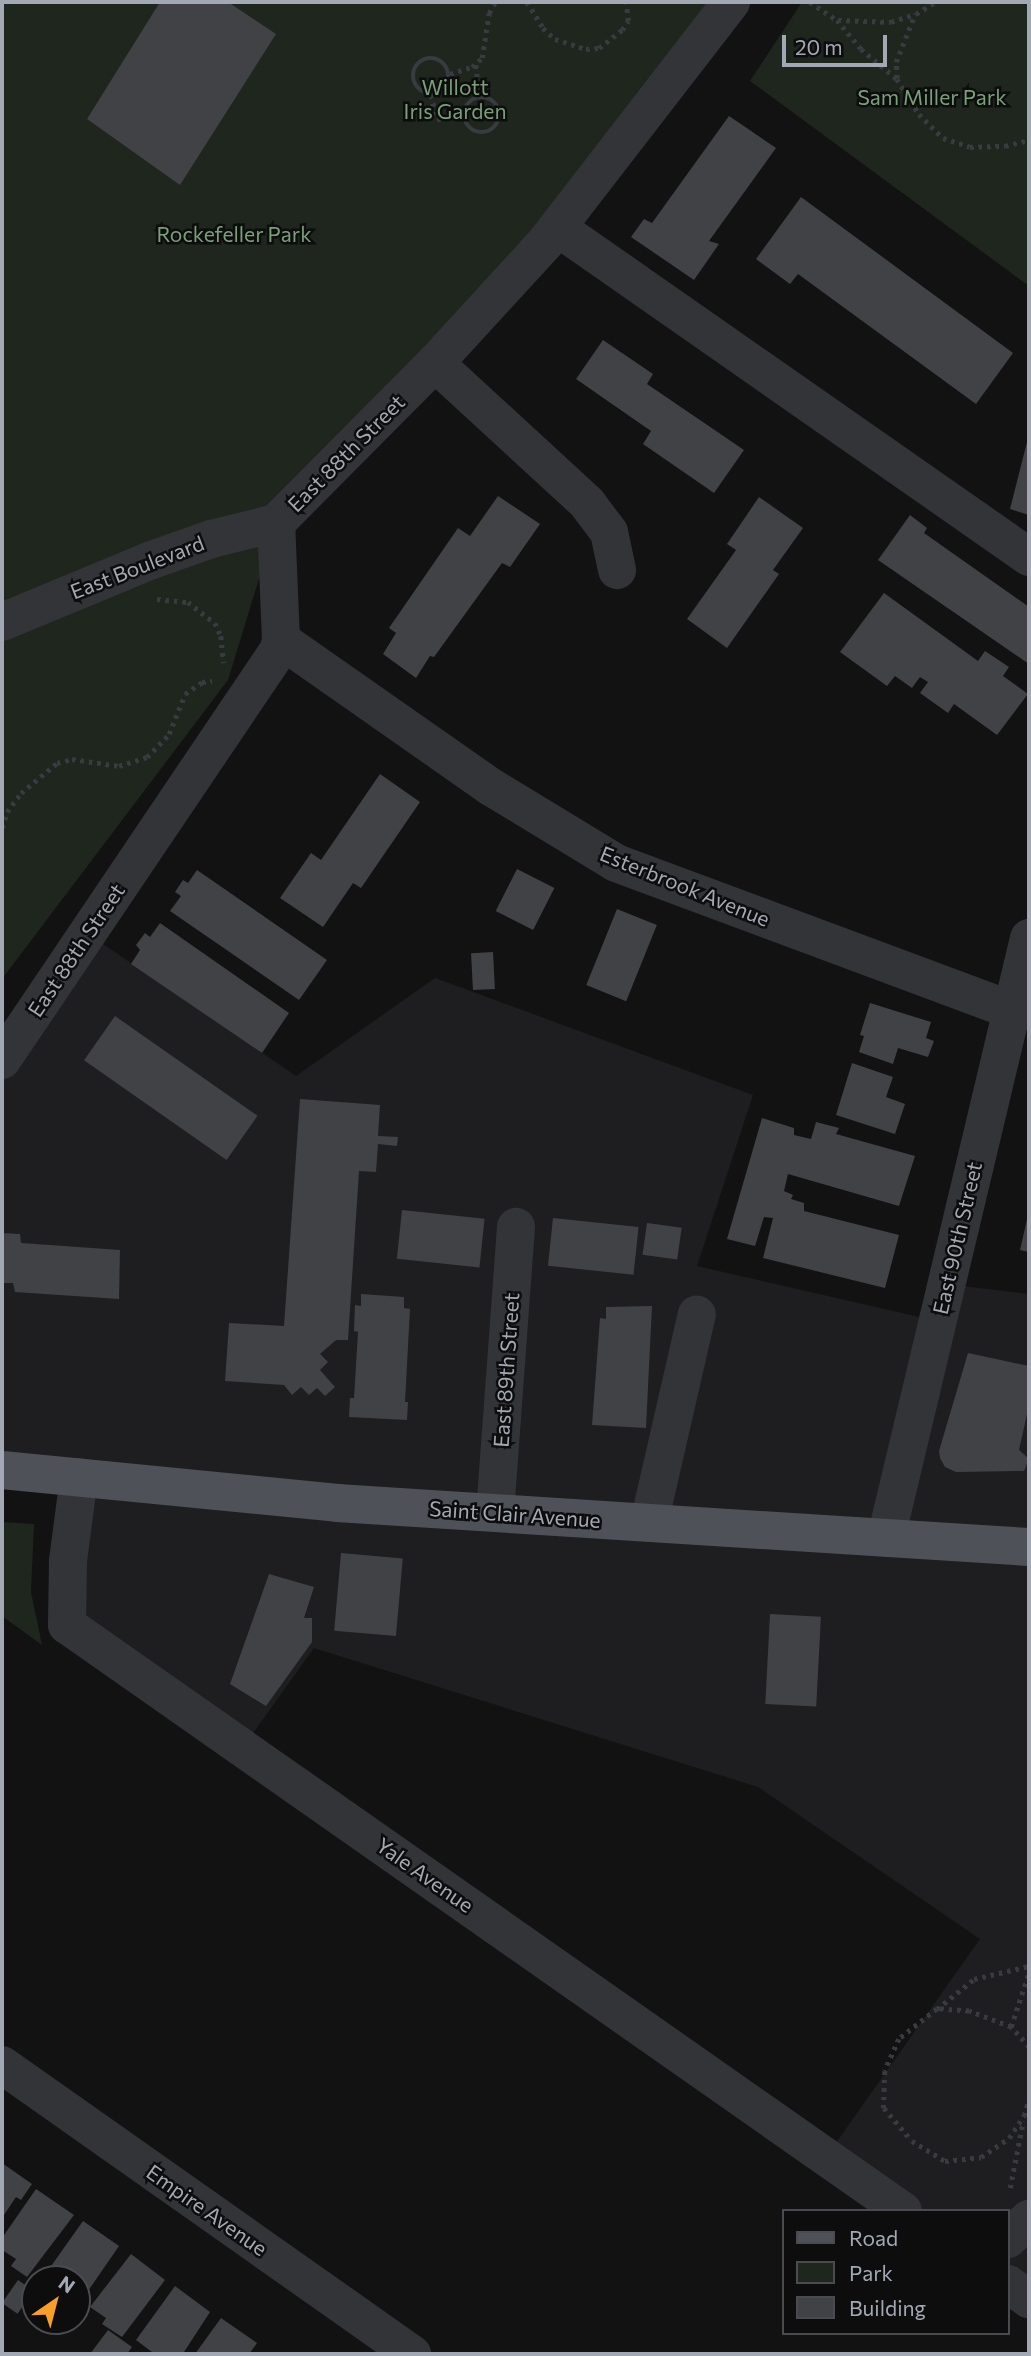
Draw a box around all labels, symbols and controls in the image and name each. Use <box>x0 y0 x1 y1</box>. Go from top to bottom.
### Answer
scale bar <box>786 21 891 65</box>
text: 20 m <box>795 34 843 59</box>
park label: Willott Iris Garden <box>404 74 506 124</box>
park label: Sam Miller Park <box>857 84 1007 110</box>
park label: Rockefeller Park <box>156 221 312 247</box>
street label: East 88th Street <box>282 389 410 517</box>
street label: East Boulevard <box>67 530 207 604</box>
street label: Esterbrook Avenue <box>596 840 774 932</box>
street label: East 88th Street <box>22 879 130 1021</box>
street label: East 90th Street <box>927 1159 987 1317</box>
street label: East 89th Street <box>488 1292 524 1448</box>
street label: Saint Clair Avenue <box>428 1495 602 1533</box>
street label: Yale Avenue <box>371 1832 479 1918</box>
street label: Empire Avenue <box>142 2159 272 2261</box>
legend <box>782 2209 1010 2335</box>
text: Road <box>849 2225 898 2250</box>
text: Park <box>849 2260 893 2285</box>
north arrow <box>21 2265 91 2335</box>
text: N <box>55 2271 80 2298</box>
text: Building <box>849 2295 926 2320</box>

